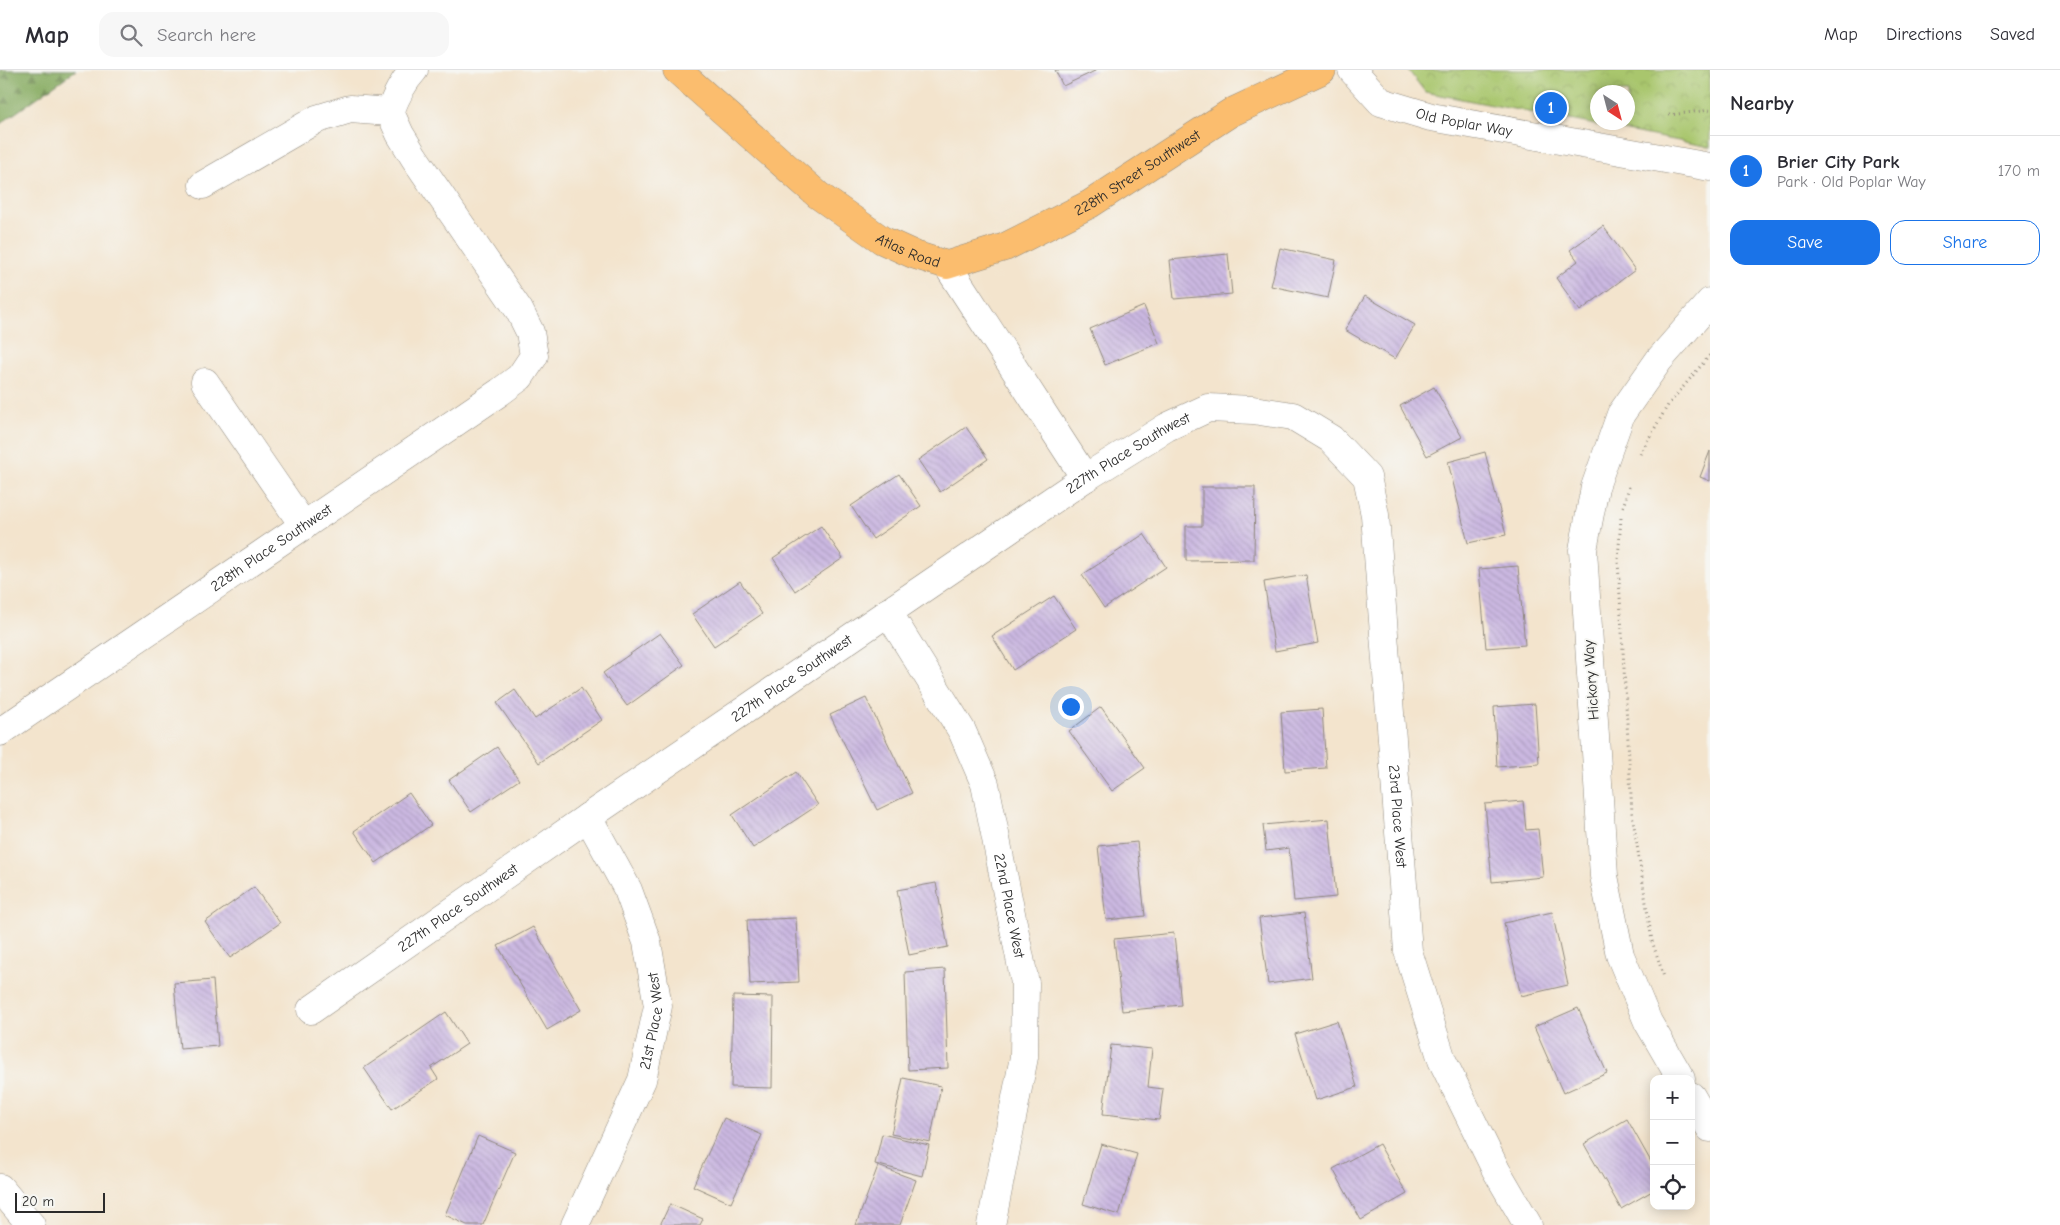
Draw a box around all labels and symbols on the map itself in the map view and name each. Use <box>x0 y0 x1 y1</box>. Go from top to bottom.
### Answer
north arrow <box>1590 85 1635 130</box>
pin: 1 <box>1535 89 1567 127</box>
street label: Old Poplar Way <box>1414 104 1514 140</box>
street label: 228th Street Southwest <box>1071 125 1204 220</box>
street label: Atlas Road <box>872 229 942 271</box>
street label: 227th Place Southwest <box>1062 408 1194 497</box>
street label: 228th Place Southwest <box>207 500 336 595</box>
street label: 227th Place Southwest <box>728 630 856 726</box>
street label: Hickory Way <box>1579 639 1603 721</box>
your location <box>1058 694 1084 720</box>
street label: 23rd Place West <box>1385 764 1411 869</box>
street label: 22nd Place West <box>990 852 1029 960</box>
street label: 227th Place Southwest <box>394 859 522 956</box>
street label: 21st Place West <box>636 970 667 1071</box>
scale bar <box>15 1190 105 1213</box>

